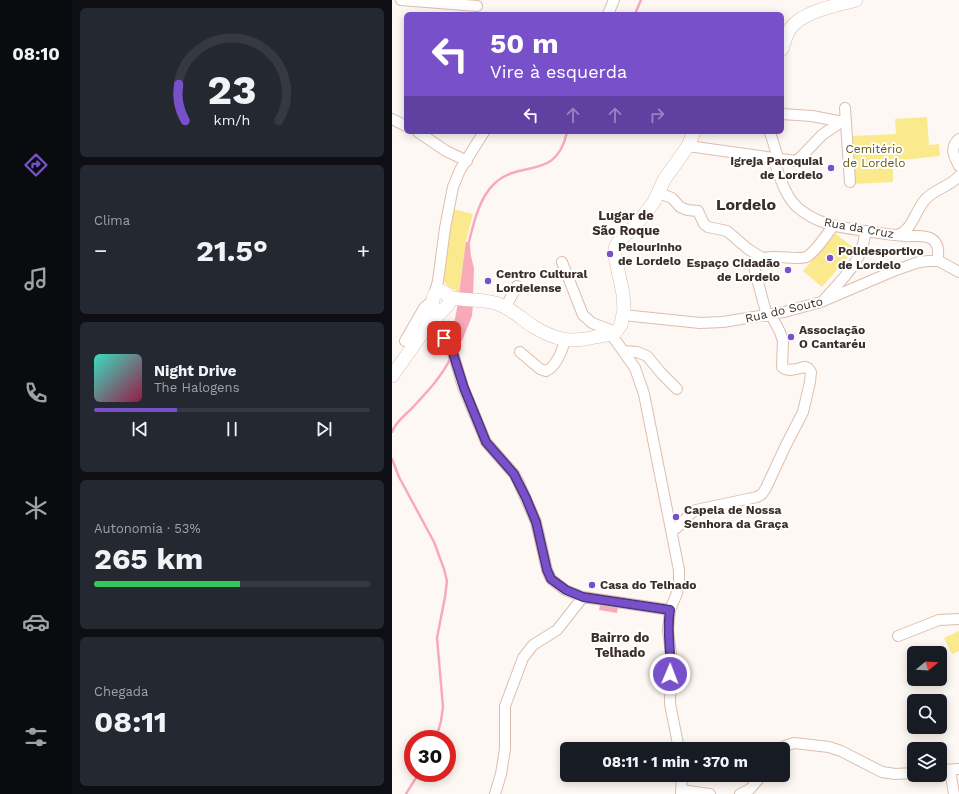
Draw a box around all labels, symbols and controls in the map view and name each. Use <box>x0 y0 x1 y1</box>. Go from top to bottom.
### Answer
text: 50 m <box>490 27 559 60</box>
icon: left <box>424 28 476 80</box>
text: 08:10 <box>12 43 60 64</box>
text: Vire à esquerda <box>490 61 627 82</box>
text: 23 <box>207 64 257 113</box>
icon: left <box>520 104 542 126</box>
icon: ahead <box>562 104 584 126</box>
icon: ahead <box>604 104 626 126</box>
icon: right <box>646 104 668 126</box>
text: km/h <box>214 111 250 127</box>
park label: Cemitério de Lordelo <box>843 142 905 170</box>
icon: directions <box>22 151 50 179</box>
place label: Igreja Paroquial de Lordelo <box>730 154 823 182</box>
marker: Igreja Paroquial de Lordelo <box>826 163 836 173</box>
district label: Lordelo <box>716 195 776 214</box>
district label: Lugar de São Roque <box>592 208 660 238</box>
text: Clima <box>94 213 130 228</box>
street label: Rua da Cruz <box>823 215 895 241</box>
text: 21.5° <box>196 233 268 268</box>
text: − <box>94 238 107 263</box>
text: + <box>357 238 370 263</box>
place label: Pelourinho de Lordelo <box>618 240 682 268</box>
place label: Polidesportivo de Lordelo <box>838 244 924 272</box>
marker: Pelourinho de Lordelo <box>605 249 615 259</box>
marker: Polidesportivo de Lordelo <box>825 253 835 263</box>
place label: Espaço Cidadão de Lordelo <box>687 256 780 284</box>
icon: music <box>22 265 50 293</box>
marker: Espaço Cidadão de Lordelo <box>783 265 793 275</box>
place label: Centro Cultural Lordelense <box>496 267 588 295</box>
marker: Centro Cultural Lordelense <box>483 276 493 286</box>
street label: Rua do Souto <box>744 294 824 326</box>
pin <box>427 321 461 355</box>
place label: Associação O Cantaréu <box>799 323 866 351</box>
icon: arrive <box>433 327 455 349</box>
marker: Associação O Cantaréu <box>786 332 796 342</box>
text: Night Drive <box>154 362 237 380</box>
icon: phone <box>22 379 50 407</box>
text: The Halogens <box>154 380 240 395</box>
icon: previous <box>129 418 151 440</box>
icon: pause <box>221 418 243 440</box>
icon: next <box>313 418 335 440</box>
icon: climate <box>22 494 50 522</box>
place label: Capela de Nossa Senhora da Graça <box>684 503 788 531</box>
marker: Capela de Nossa Senhora da Graça <box>671 512 681 522</box>
text: Autonomia · 53% <box>94 521 201 536</box>
text: 265 km <box>94 541 203 576</box>
place label: Casa do Telhado <box>600 578 696 592</box>
marker: Casa do Telhado <box>587 580 597 590</box>
icon: car <box>22 608 50 636</box>
district label: Bairro do Telhado <box>591 630 650 660</box>
north arrow <box>907 646 947 686</box>
map controls <box>907 646 947 782</box>
position arrow <box>649 653 691 695</box>
text: Chegada <box>94 684 148 699</box>
button: search <box>907 694 947 734</box>
text: 08:11 <box>94 704 167 739</box>
icon: filters <box>22 723 50 751</box>
speed limit sign: 30 <box>404 730 456 782</box>
button: layers <box>907 742 947 782</box>
text: 08:11 · 1 min · 370 m <box>602 753 748 771</box>

